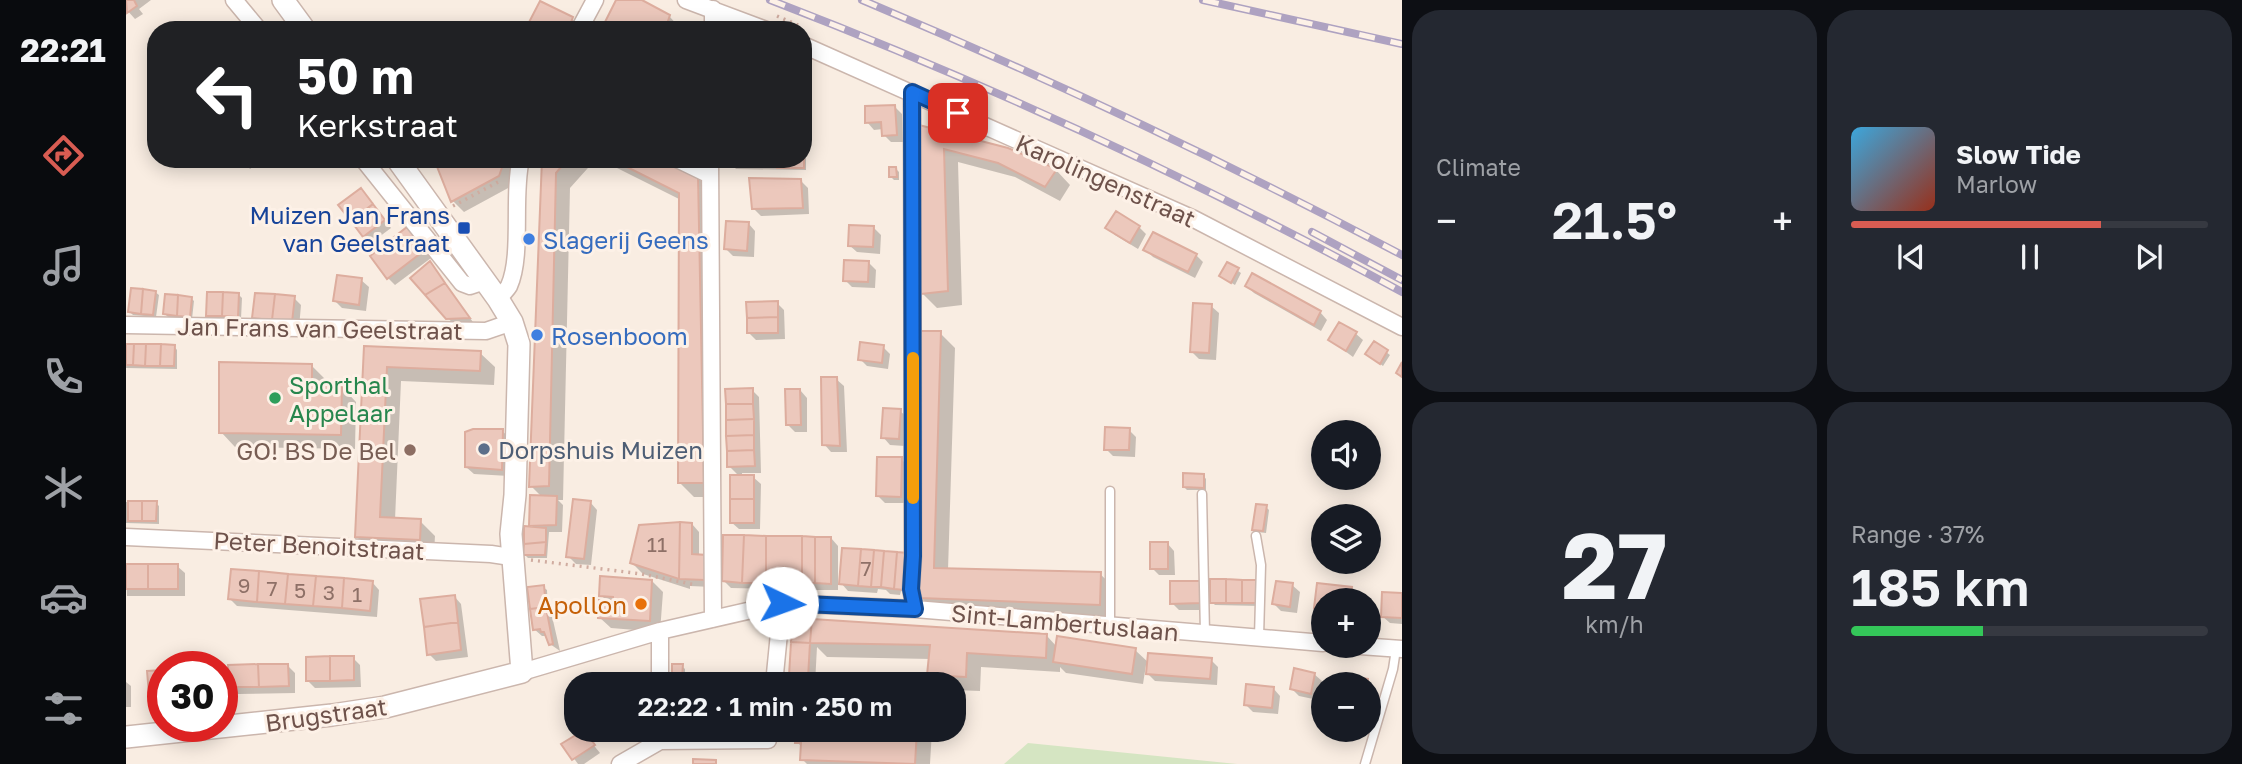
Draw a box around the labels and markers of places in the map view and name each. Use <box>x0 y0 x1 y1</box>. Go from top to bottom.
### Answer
pin <box>928 83 988 143</box>
place label: Muizen Jan Frans van Geelstraat <box>249 200 450 257</box>
marker: Muizen Jan Frans van Geelstraat <box>456 220 472 236</box>
place label: Slagerij Geens <box>543 225 709 254</box>
marker: Slagerij Geens <box>521 231 537 247</box>
place label: Rosenboom <box>551 321 688 350</box>
marker: Rosenboom <box>529 327 545 343</box>
place label: Sporthal Appelaar <box>289 370 393 427</box>
marker: Sporthal Appelaar <box>267 390 283 406</box>
place label: Dorpshuis Muizen <box>498 435 703 464</box>
place label: GO! BS De Bel <box>236 436 396 465</box>
marker: Dorpshuis Muizen <box>476 441 492 457</box>
marker: GO! BS De Bel <box>402 442 418 458</box>
place label: Apollon <box>537 590 627 619</box>
marker: Apollon <box>633 596 649 612</box>

